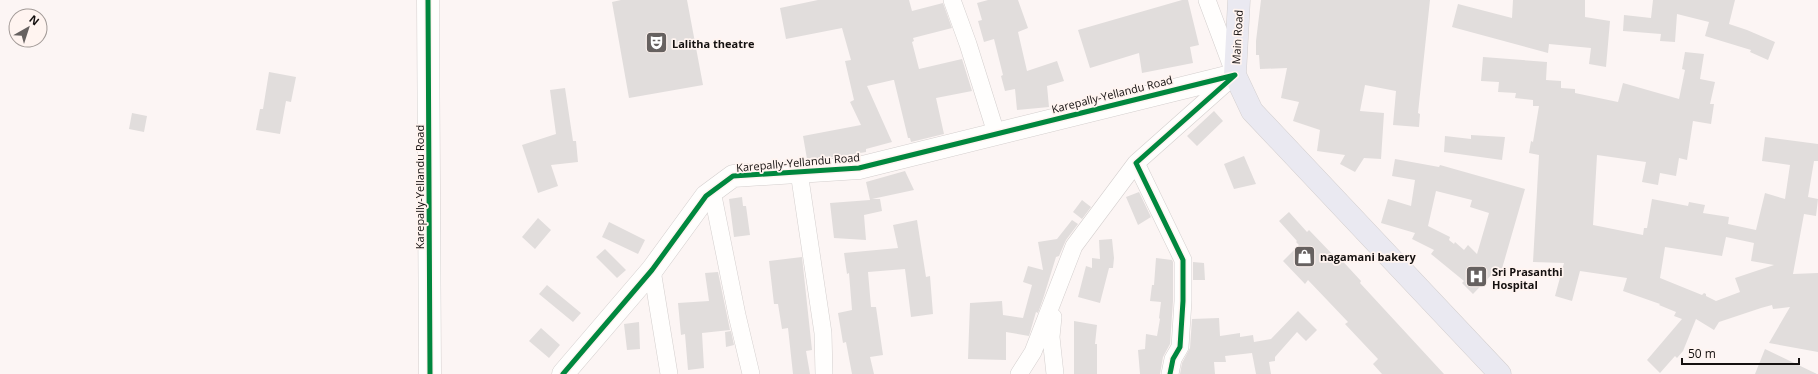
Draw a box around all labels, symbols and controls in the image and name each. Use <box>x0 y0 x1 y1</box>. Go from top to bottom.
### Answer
north arrow <box>8 8 48 48</box>
street label: Main Road <box>1228 9 1246 65</box>
text: N <box>26 11 43 28</box>
theatre icon: Lalitha theatre <box>644 30 670 56</box>
place label: Lalitha theatre <box>672 36 755 51</box>
street label: Karepally-Yellandu Road <box>1050 72 1174 116</box>
street label: Karepally-Yellandu Road <box>412 125 427 249</box>
street label: Karepally-Yellandu Road <box>735 149 861 175</box>
shop icon: nagamani bakery <box>1292 243 1318 269</box>
place label: nagamani bakery <box>1320 249 1417 264</box>
hospital icon: Sri Prasanthi Hospital <box>1463 264 1489 290</box>
place label: Sri Prasanthi Hospital <box>1492 264 1563 292</box>
scale bar <box>1682 340 1799 366</box>
text: 50 m <box>1688 345 1716 362</box>

